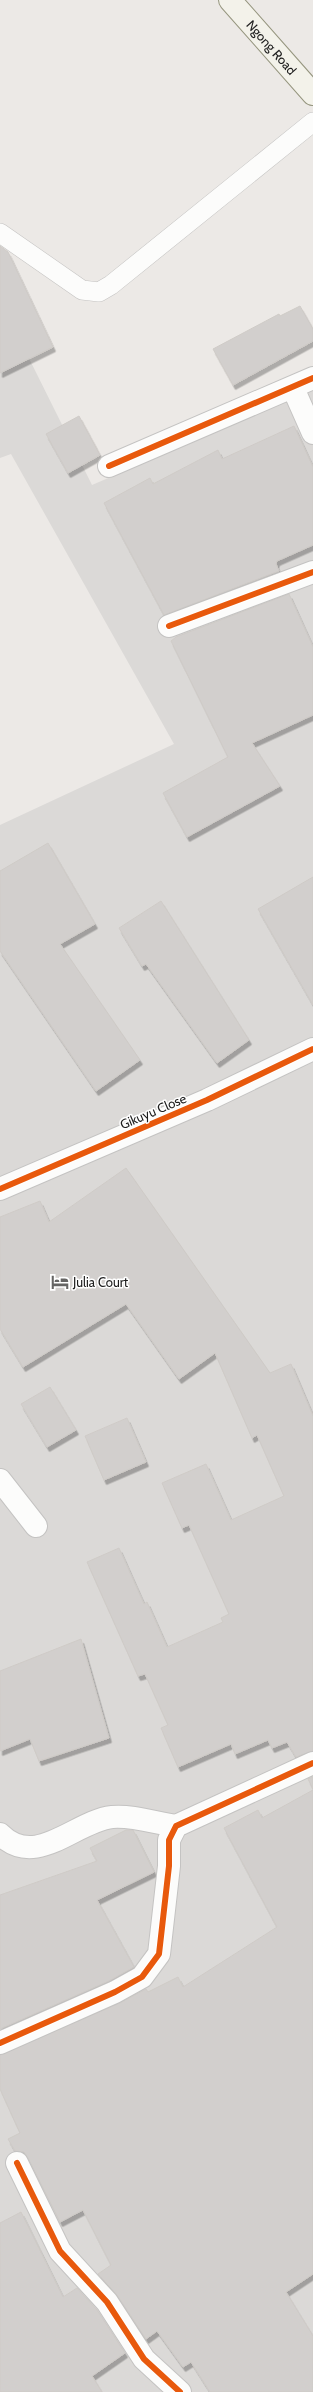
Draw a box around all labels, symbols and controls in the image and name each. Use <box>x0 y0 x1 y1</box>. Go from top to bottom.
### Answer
street label: Ngong Road <box>243 17 300 78</box>
street label: Gikuyu Close <box>117 1090 189 1132</box>
hotel icon: Julia Court <box>50 1272 70 1292</box>
place label: Julia Court <box>72 1274 129 1290</box>

